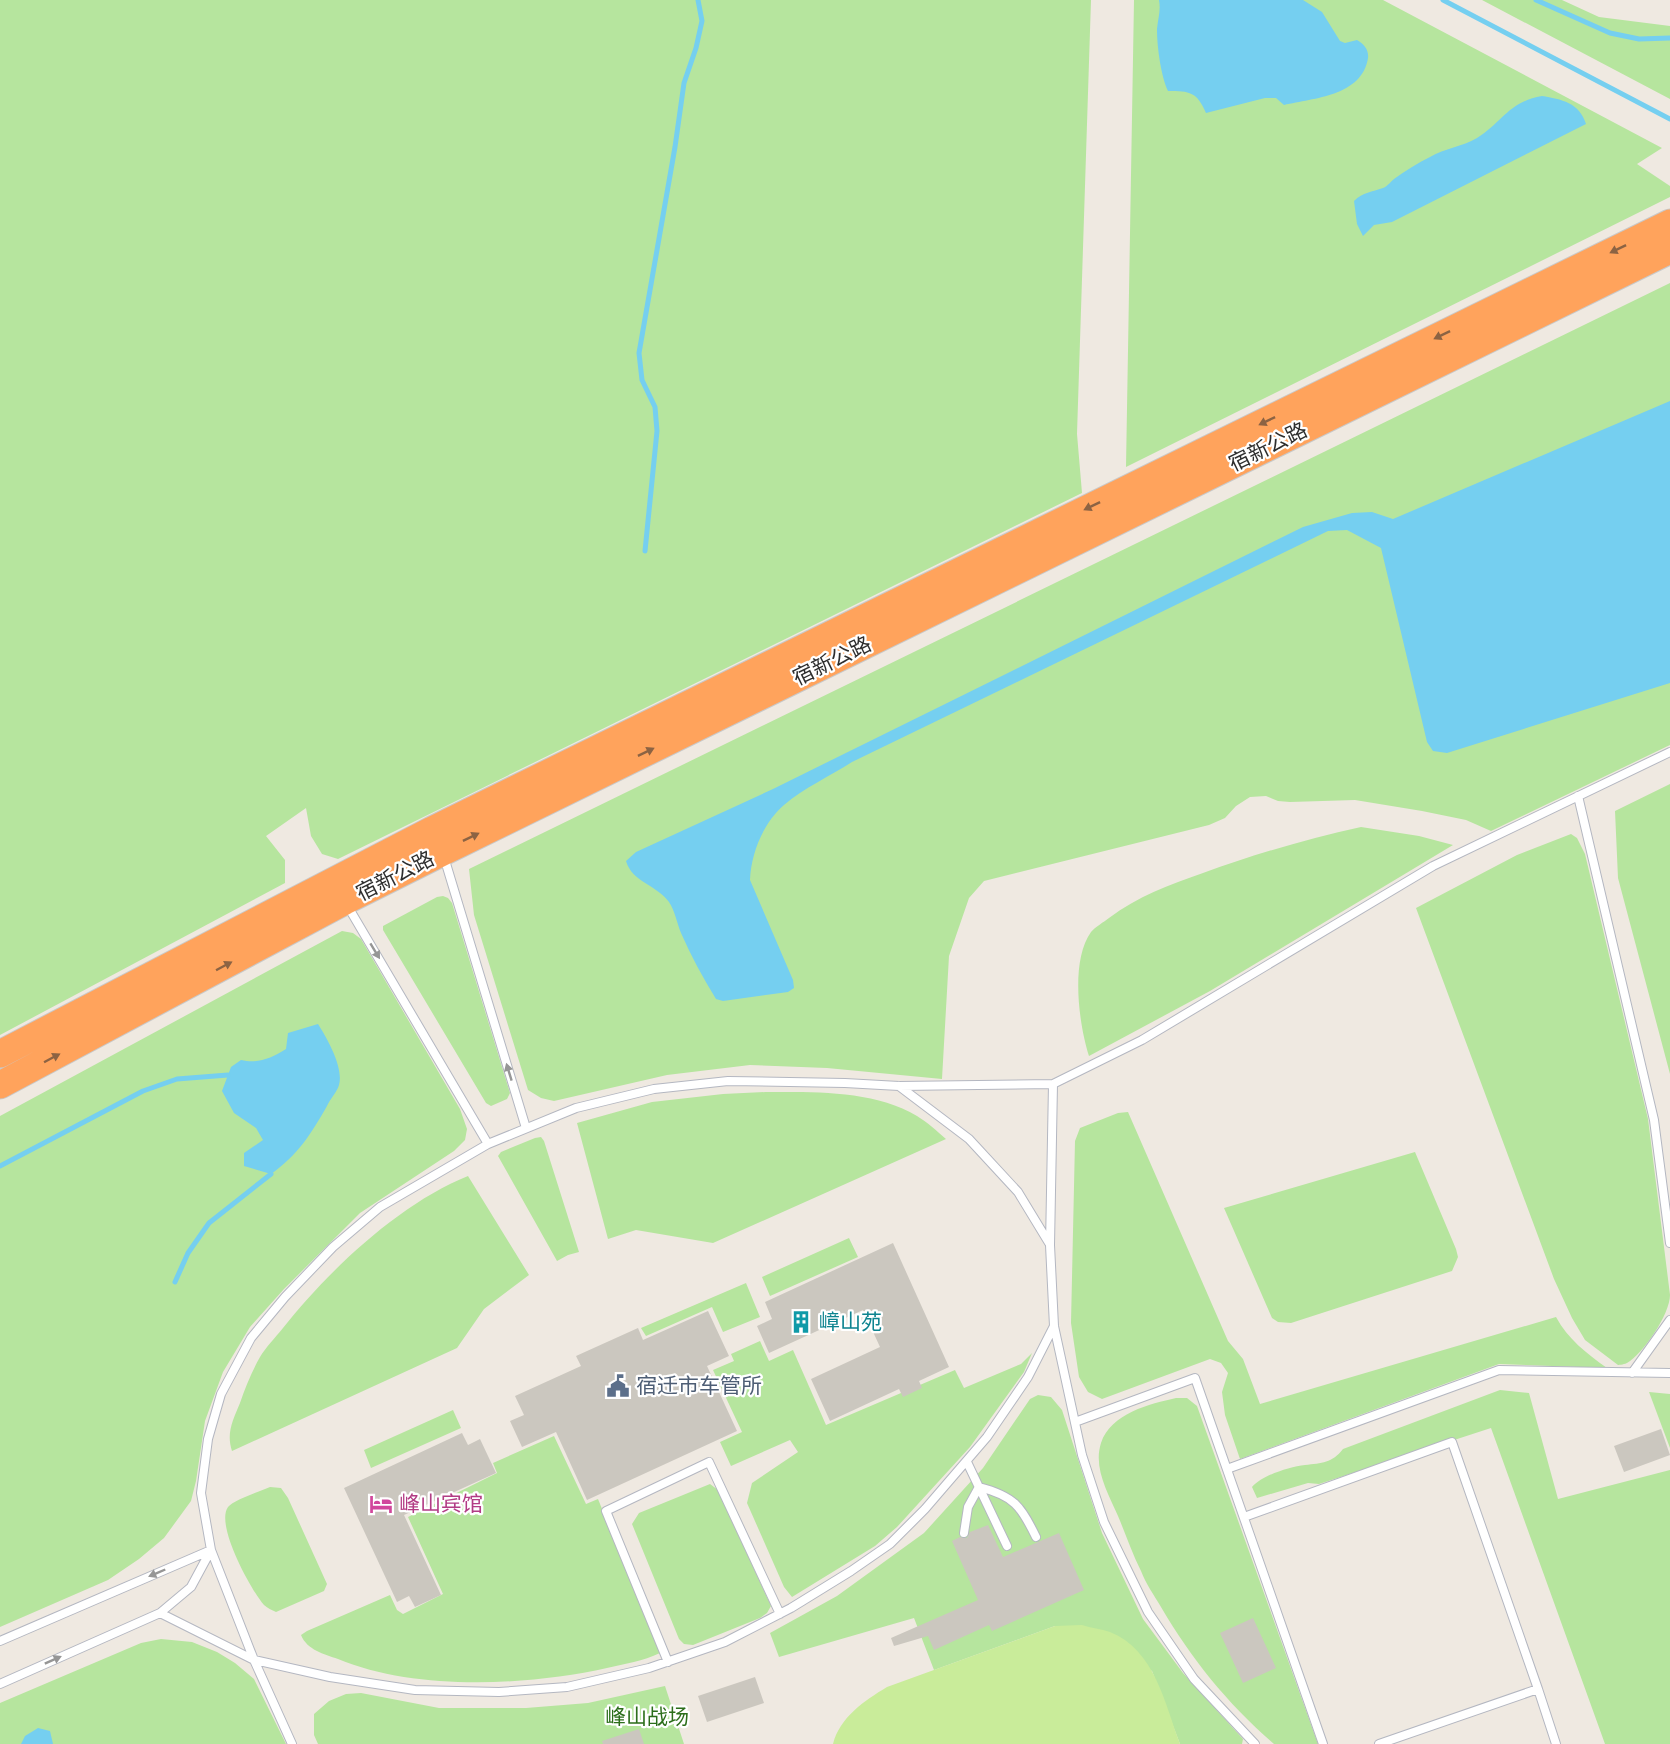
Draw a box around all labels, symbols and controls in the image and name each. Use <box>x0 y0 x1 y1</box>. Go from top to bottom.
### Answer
one-way arrow <box>1609 244 1626 253</box>
one-way arrow <box>1434 330 1451 339</box>
street label: 宿新公路 <box>1224 415 1311 477</box>
one-way arrow <box>1259 416 1276 425</box>
one-way arrow <box>1084 502 1101 511</box>
street label: 宿新公路 <box>788 629 875 691</box>
one-way arrow <box>638 747 655 756</box>
one-way arrow <box>463 833 480 842</box>
street label: 宿新公路 <box>351 844 438 907</box>
one-way arrow <box>370 943 380 960</box>
one-way arrow <box>215 961 232 971</box>
one-way arrow <box>43 1053 60 1063</box>
one-way arrow <box>504 1063 513 1081</box>
place label: 嶂山苑 <box>819 1307 882 1335</box>
building icon: 嶂山苑 <box>788 1309 814 1335</box>
place label: 宿迁市车管所 <box>636 1371 762 1399</box>
public building icon: 宿迁市车管所 <box>605 1373 631 1399</box>
place label: 峰山宾馆 <box>399 1489 483 1517</box>
hotel icon: 峰山宾馆 <box>368 1491 394 1517</box>
one-way arrow <box>148 1569 166 1578</box>
one-way arrow <box>45 1655 63 1665</box>
park label: 峰山战场 <box>605 1702 689 1730</box>

